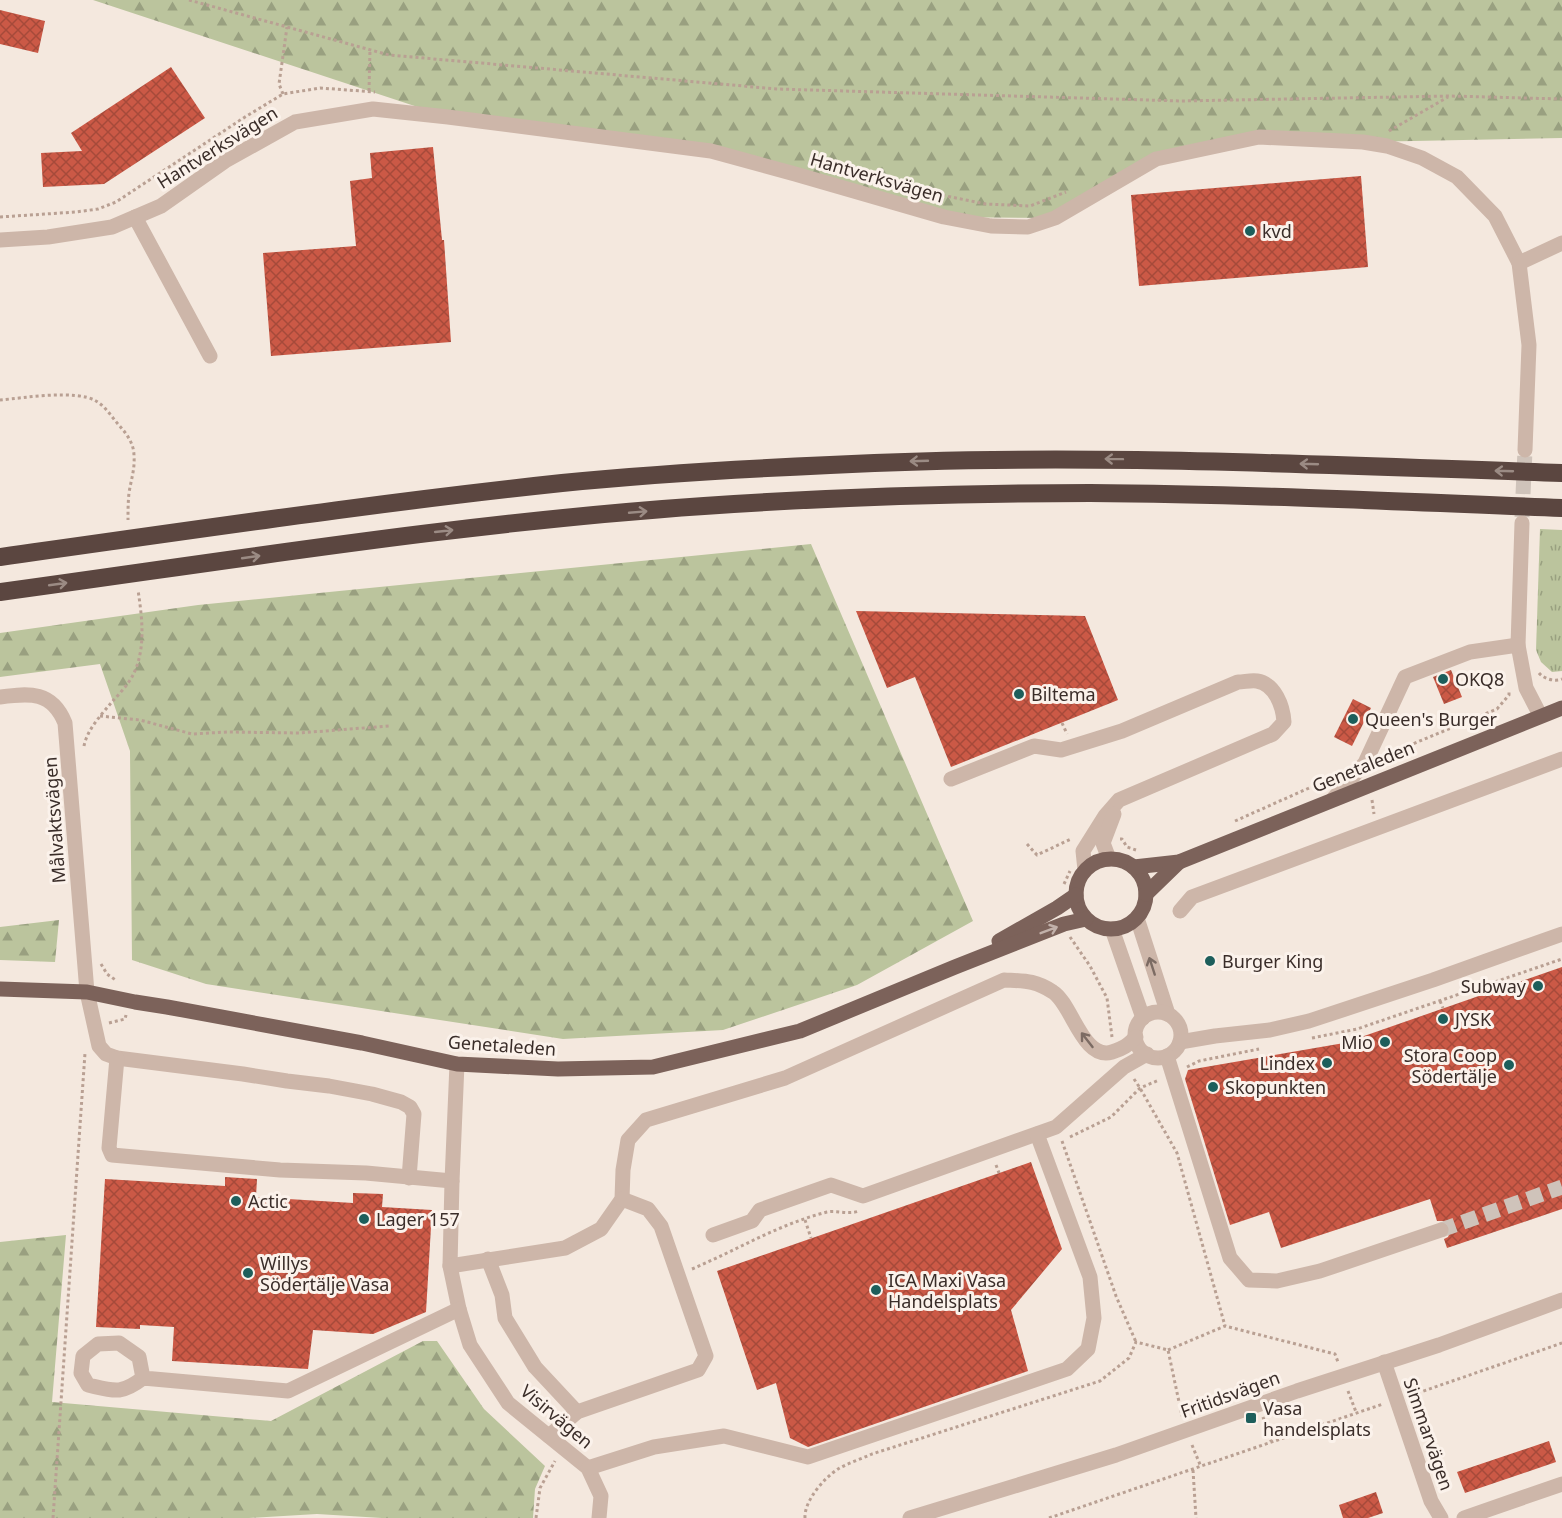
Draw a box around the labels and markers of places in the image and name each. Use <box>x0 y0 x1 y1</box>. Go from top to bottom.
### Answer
place label: kvd <box>1262 219 1292 243</box>
marker: kvd <box>1243 224 1257 238</box>
place label: OKQ8 <box>1455 667 1504 691</box>
marker: OKQ8 <box>1436 672 1450 686</box>
place label: Biltema <box>1031 682 1096 706</box>
marker: Biltema <box>1012 687 1026 701</box>
place label: Queen's Burger <box>1365 707 1498 731</box>
marker: Queen's Burger <box>1346 712 1360 726</box>
place label: Burger King <box>1222 949 1323 973</box>
marker: Burger King <box>1203 954 1217 968</box>
place label: Subway <box>1461 974 1527 998</box>
marker: Subway <box>1531 979 1545 993</box>
place label: JYSK <box>1453 1007 1492 1031</box>
marker: JYSK <box>1436 1012 1450 1026</box>
place label: Mio <box>1341 1030 1373 1054</box>
marker: Mio <box>1378 1035 1392 1049</box>
place label: Stora Coop Södertälje <box>1404 1043 1497 1088</box>
place label: Lindex <box>1259 1051 1315 1075</box>
marker: Lindex <box>1320 1056 1334 1070</box>
marker: Stora Coop Södertälje <box>1502 1058 1516 1072</box>
place label: Skopunkten <box>1225 1075 1326 1099</box>
marker: Skopunkten <box>1206 1080 1220 1094</box>
place label: Actic <box>248 1189 288 1213</box>
marker: Actic <box>229 1194 243 1208</box>
place label: Lager 157 <box>376 1207 460 1231</box>
marker: Lager 157 <box>357 1212 371 1226</box>
place label: Willys Södertälje Vasa <box>260 1251 389 1296</box>
marker: Willys Södertälje Vasa <box>241 1266 255 1280</box>
place label: ICA Maxi Vasa Handelsplats <box>888 1268 1006 1313</box>
marker: ICA Maxi Vasa Handelsplats <box>869 1283 883 1297</box>
place label: Vasa handelsplats <box>1263 1396 1371 1441</box>
marker: Vasa handelsplats <box>1244 1411 1258 1425</box>

